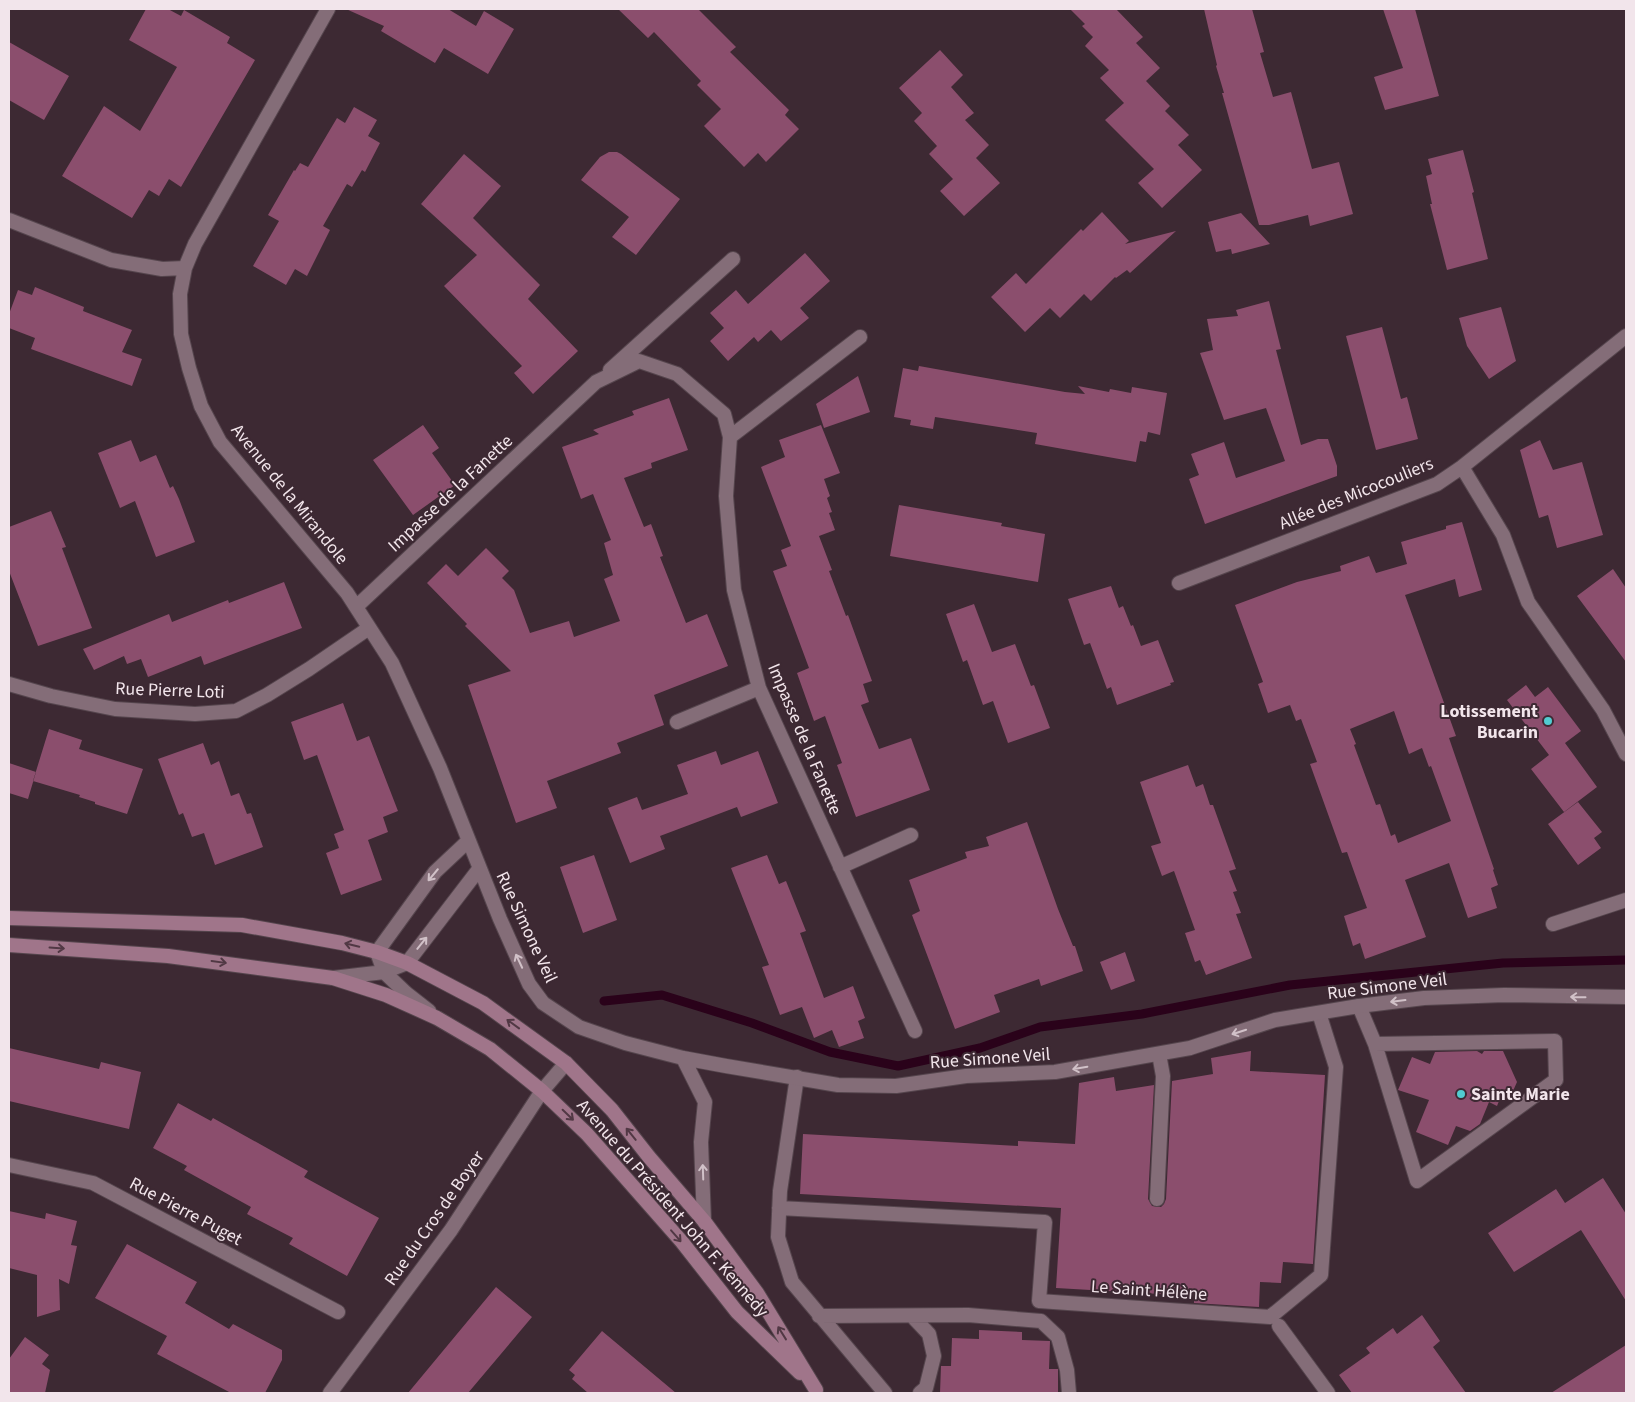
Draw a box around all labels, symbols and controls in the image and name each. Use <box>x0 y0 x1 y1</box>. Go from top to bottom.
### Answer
street label: Avenue de la Mirandole <box>225 419 354 570</box>
street label: Impasse de la Fanette <box>382 429 518 558</box>
street label: Allée des Micocouliers <box>1275 451 1437 536</box>
street label: Impasse de la Fanette <box>761 660 848 819</box>
street label: Rue Pierre Loti <box>115 676 225 705</box>
place label: Lotissement Bucarin <box>1440 699 1538 745</box>
marker: Lotissement Bucarin <box>1542 715 1554 727</box>
street label: Rue Simone Veil <box>490 867 563 987</box>
one-way arrow <box>428 868 439 881</box>
one-way arrow <box>417 937 428 950</box>
one-way arrow <box>345 940 361 949</box>
one-way arrow <box>49 944 65 953</box>
one-way arrow <box>514 954 523 969</box>
one-way arrow <box>211 958 227 968</box>
street label: Rue Simone Veil <box>1326 967 1448 1006</box>
one-way arrow <box>1570 992 1586 1002</box>
one-way arrow <box>1390 996 1406 1006</box>
one-way arrow <box>506 1019 520 1029</box>
one-way arrow <box>1231 1028 1247 1037</box>
street label: Rue Simone Veil <box>929 1042 1051 1075</box>
one-way arrow <box>1073 1063 1089 1073</box>
place label: Sainte Marie <box>1471 1082 1570 1107</box>
marker: Sainte Marie <box>1455 1088 1467 1100</box>
street label: Avenue du Président John F. Kennedy <box>571 1094 775 1323</box>
one-way arrow <box>561 1109 574 1121</box>
one-way arrow <box>625 1128 636 1141</box>
street label: Rue du Cros de Boyer <box>378 1145 491 1291</box>
one-way arrow <box>698 1165 707 1181</box>
street label: Rue Pierre Puget <box>125 1171 247 1252</box>
one-way arrow <box>670 1229 681 1242</box>
street label: Le Saint Hélène <box>1090 1274 1208 1307</box>
one-way arrow <box>776 1327 786 1341</box>

